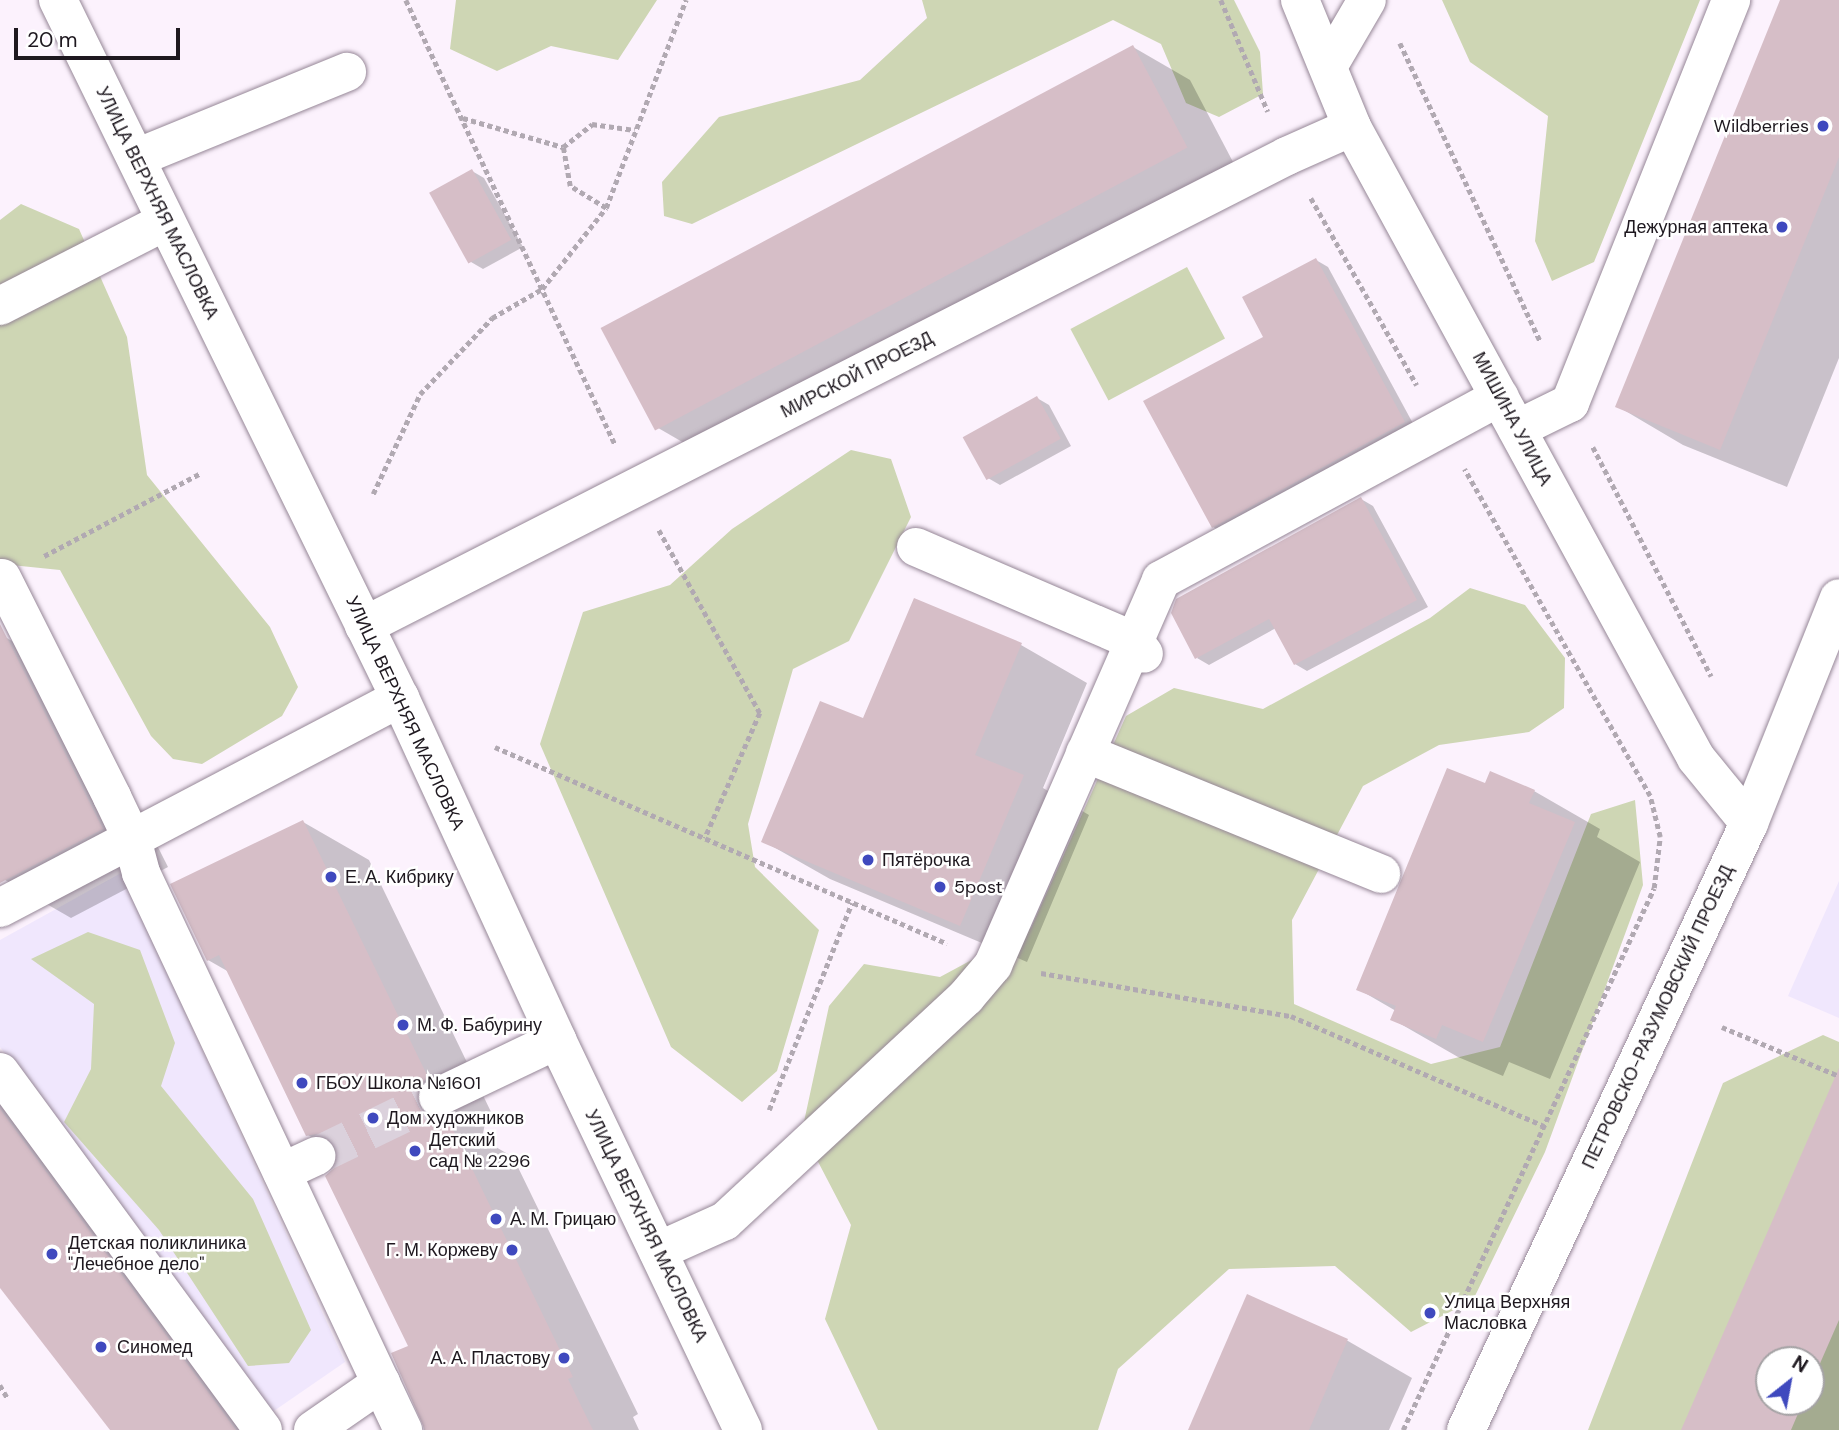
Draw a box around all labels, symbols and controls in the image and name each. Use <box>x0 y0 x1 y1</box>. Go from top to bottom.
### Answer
scale bar <box>18 14 184 58</box>
text: 20 m <box>27 26 78 54</box>
street label: УЛИЦА ВЕРХНЯЯ МАСЛОВКА <box>91 83 223 323</box>
place label: Wildberries <box>1714 115 1809 137</box>
marker: Wildberries <box>1815 118 1831 134</box>
place label: Дежурная аптека <box>1624 216 1768 238</box>
marker: Дежурная аптека <box>1774 219 1790 235</box>
street label: МИРСКОЙ ПРОЕЗД <box>777 327 937 423</box>
street label: МИШИНА УЛИЦА <box>1468 349 1556 489</box>
street label: УЛИЦА ВЕРХНЯЯ МАСЛОВКА <box>341 592 469 834</box>
place label: Пятёрочка <box>882 849 970 871</box>
marker: Пятёрочка <box>860 852 876 868</box>
street label: ПЕТРОВСКО-РАЗУМОВСКИЙ ПРОЕЗД <box>1578 862 1738 1172</box>
place label: Е. А. Кибрику <box>345 866 454 888</box>
marker: Е. А. Кибрику <box>323 869 339 885</box>
place label: 5post <box>954 876 1003 898</box>
marker: 5post <box>932 879 948 895</box>
place label: М. Ф. Бабурину <box>417 1014 542 1036</box>
marker: М. Ф. Бабурину <box>395 1017 411 1033</box>
place label: ГБОУ Школа №1601 <box>316 1072 481 1094</box>
marker: ГБОУ Школа №1601 <box>294 1075 310 1091</box>
street label: УЛИЦА ВЕРХНЯЯ МАСЛОВКА <box>580 1106 712 1346</box>
place label: Дом художников <box>387 1107 524 1129</box>
marker: Дом художников <box>365 1110 381 1126</box>
place label: Детский сад № 2296 <box>429 1130 531 1172</box>
marker: Детский сад № 2296 <box>407 1143 423 1159</box>
place label: А. М. Грицаю <box>510 1208 616 1230</box>
marker: А. М. Грицаю <box>488 1211 504 1227</box>
place label: Детская поликлиника "Лечебное дело" <box>68 1233 246 1276</box>
place label: Г. М. Коржеву <box>386 1239 498 1261</box>
marker: Г. М. Коржеву <box>504 1242 520 1258</box>
marker: Детская поликлиника "Лечебное дело" <box>42 1244 62 1264</box>
place label: Улица Верхняя Масловка <box>1444 1292 1570 1334</box>
marker: Улица Верхняя Масловка <box>1422 1305 1438 1321</box>
place label: Синомед <box>117 1336 192 1358</box>
marker: Синомед <box>91 1337 111 1357</box>
north arrow <box>1755 1346 1825 1416</box>
place label: А. А. Пластову <box>431 1347 550 1369</box>
marker: А. А. Пластову <box>556 1350 572 1366</box>
text: N <box>1788 1350 1812 1379</box>

